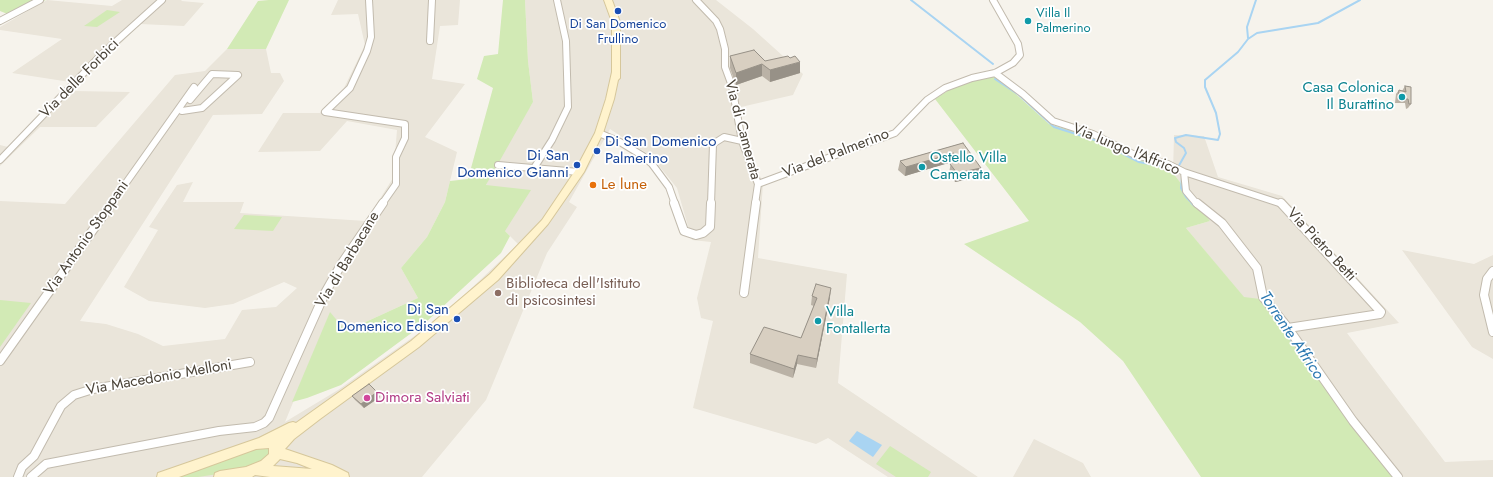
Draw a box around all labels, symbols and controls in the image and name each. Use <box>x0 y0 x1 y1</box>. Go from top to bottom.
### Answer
marker: Di San Domenico Frullino <box>613 6 623 16</box>
place label: Villa Il Palmerino <box>1036 6 1091 37</box>
marker: Villa Il Palmerino <box>1023 16 1033 26</box>
place label: Di San Domenico Frullino <box>570 17 666 48</box>
street label: Via delle Forbici <box>37 36 123 122</box>
street label: Via di Camerata <box>720 78 764 182</box>
place label: Casa Colonica Il Burattino <box>1302 79 1394 114</box>
marker: Casa Colonica Il Burattino <box>1397 92 1407 102</box>
street label: Via lungo l'Affrico <box>1070 120 1182 180</box>
street label: Via del Palmerino <box>780 125 892 183</box>
place label: Di San Domenico Palmerino <box>605 133 716 168</box>
marker: Di San Domenico Palmerino <box>592 146 602 156</box>
place label: Di San Domenico Gianni <box>457 147 569 182</box>
place label: Ostello Villa Camerata <box>930 149 1007 184</box>
marker: Di San Domenico Gianni <box>572 160 582 170</box>
marker: Ostello Villa Camerata <box>917 162 927 172</box>
place label: Le lune <box>601 176 647 194</box>
street label: Via Antonio Stoppani <box>41 177 133 299</box>
marker: Le lune <box>588 180 598 190</box>
street label: Via Pietro Betti <box>1282 205 1360 285</box>
street label: Via di Barbacane <box>312 209 384 311</box>
place label: Biblioteca dell'Istituto di psicosintesi <box>506 275 641 310</box>
marker: Biblioteca dell'Istituto di psicosintesi <box>493 288 503 298</box>
water label: Torrente Affrico <box>1255 289 1327 383</box>
place label: Di San Domenico Edison <box>337 301 449 336</box>
place label: Villa Fontallerta <box>826 303 891 338</box>
marker: Di San Domenico Edison <box>452 314 462 324</box>
marker: Villa Fontallerta <box>813 316 823 326</box>
street label: Via Macedonio Melloni <box>85 356 233 400</box>
place label: Dimora Salviati <box>375 389 470 407</box>
marker: Dimora Salviati <box>362 393 372 403</box>

